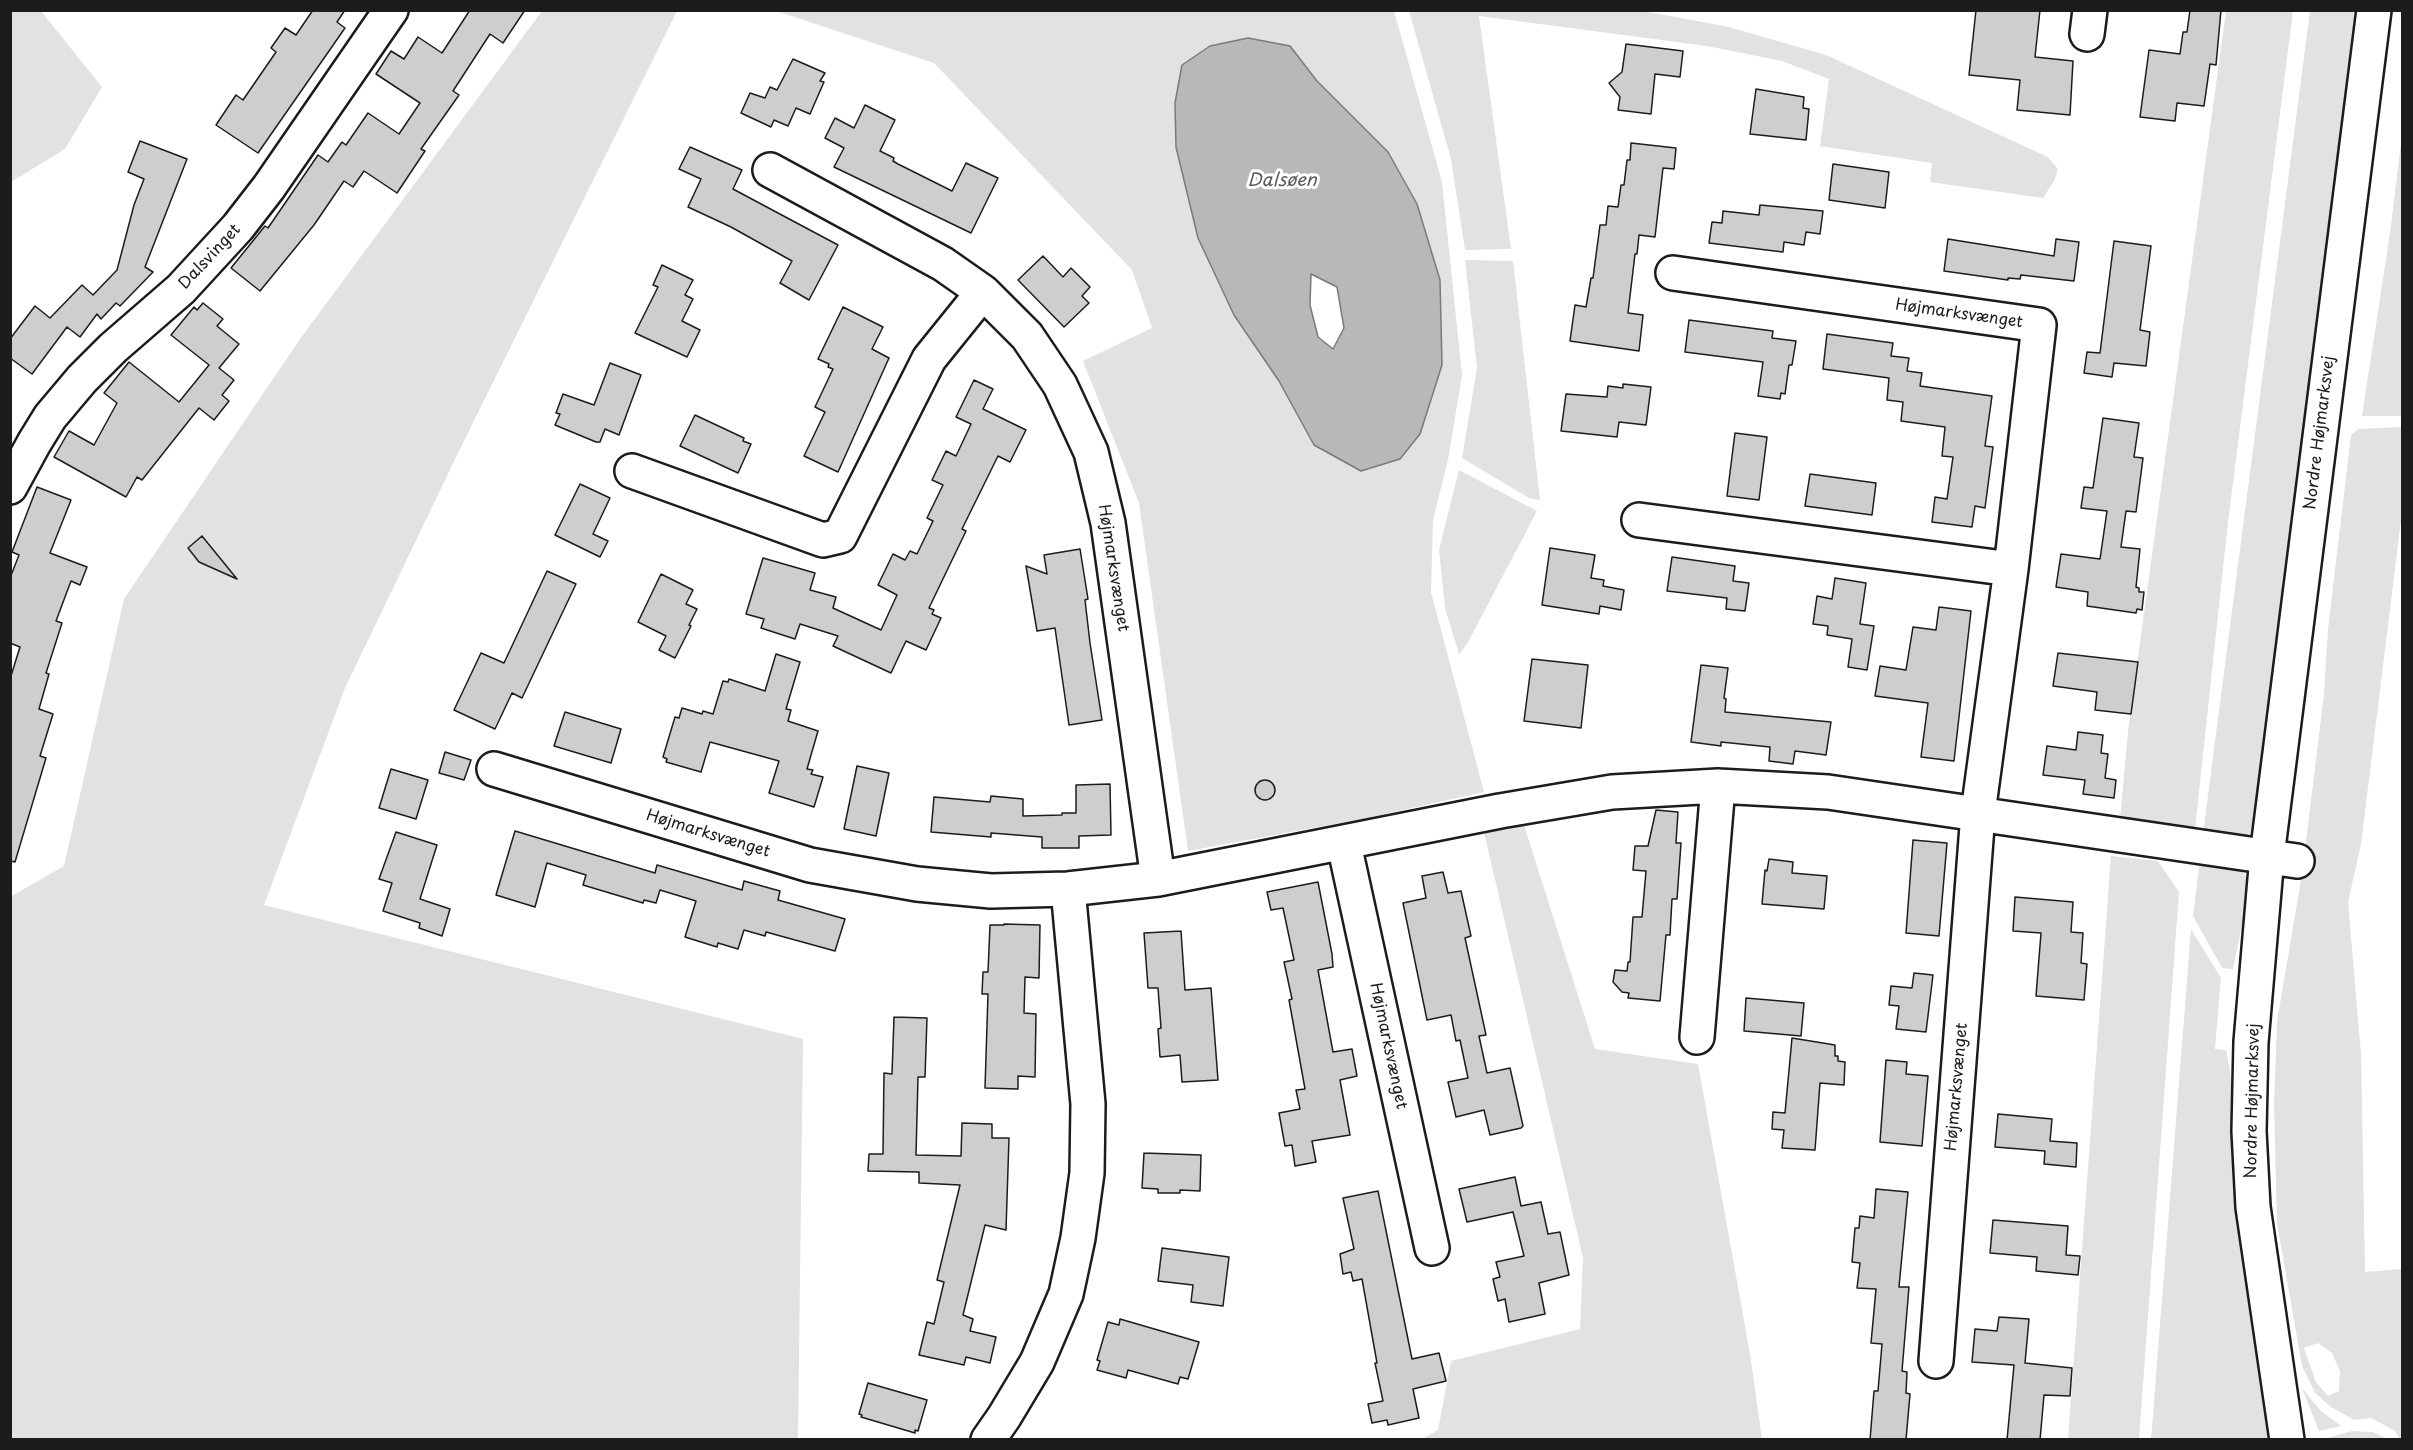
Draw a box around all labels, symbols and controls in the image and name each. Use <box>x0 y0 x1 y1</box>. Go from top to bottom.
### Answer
water label: Dalsøen <box>1247 170 1317 192</box>
street label: Dalsvinget <box>175 220 245 294</box>
street label: Højmarksvænget <box>1894 296 2024 332</box>
street label: Nordre Højmarksvej <box>2301 355 2339 511</box>
street label: Højmarksvænget <box>1093 503 1133 633</box>
street label: Højmarksvænget <box>644 806 772 862</box>
street label: Højmarksvænget <box>1365 981 1411 1111</box>
street label: Højmarksvænget <box>1942 1022 1972 1152</box>
street label: Nordre Højmarksvej <box>2242 1023 2264 1179</box>

